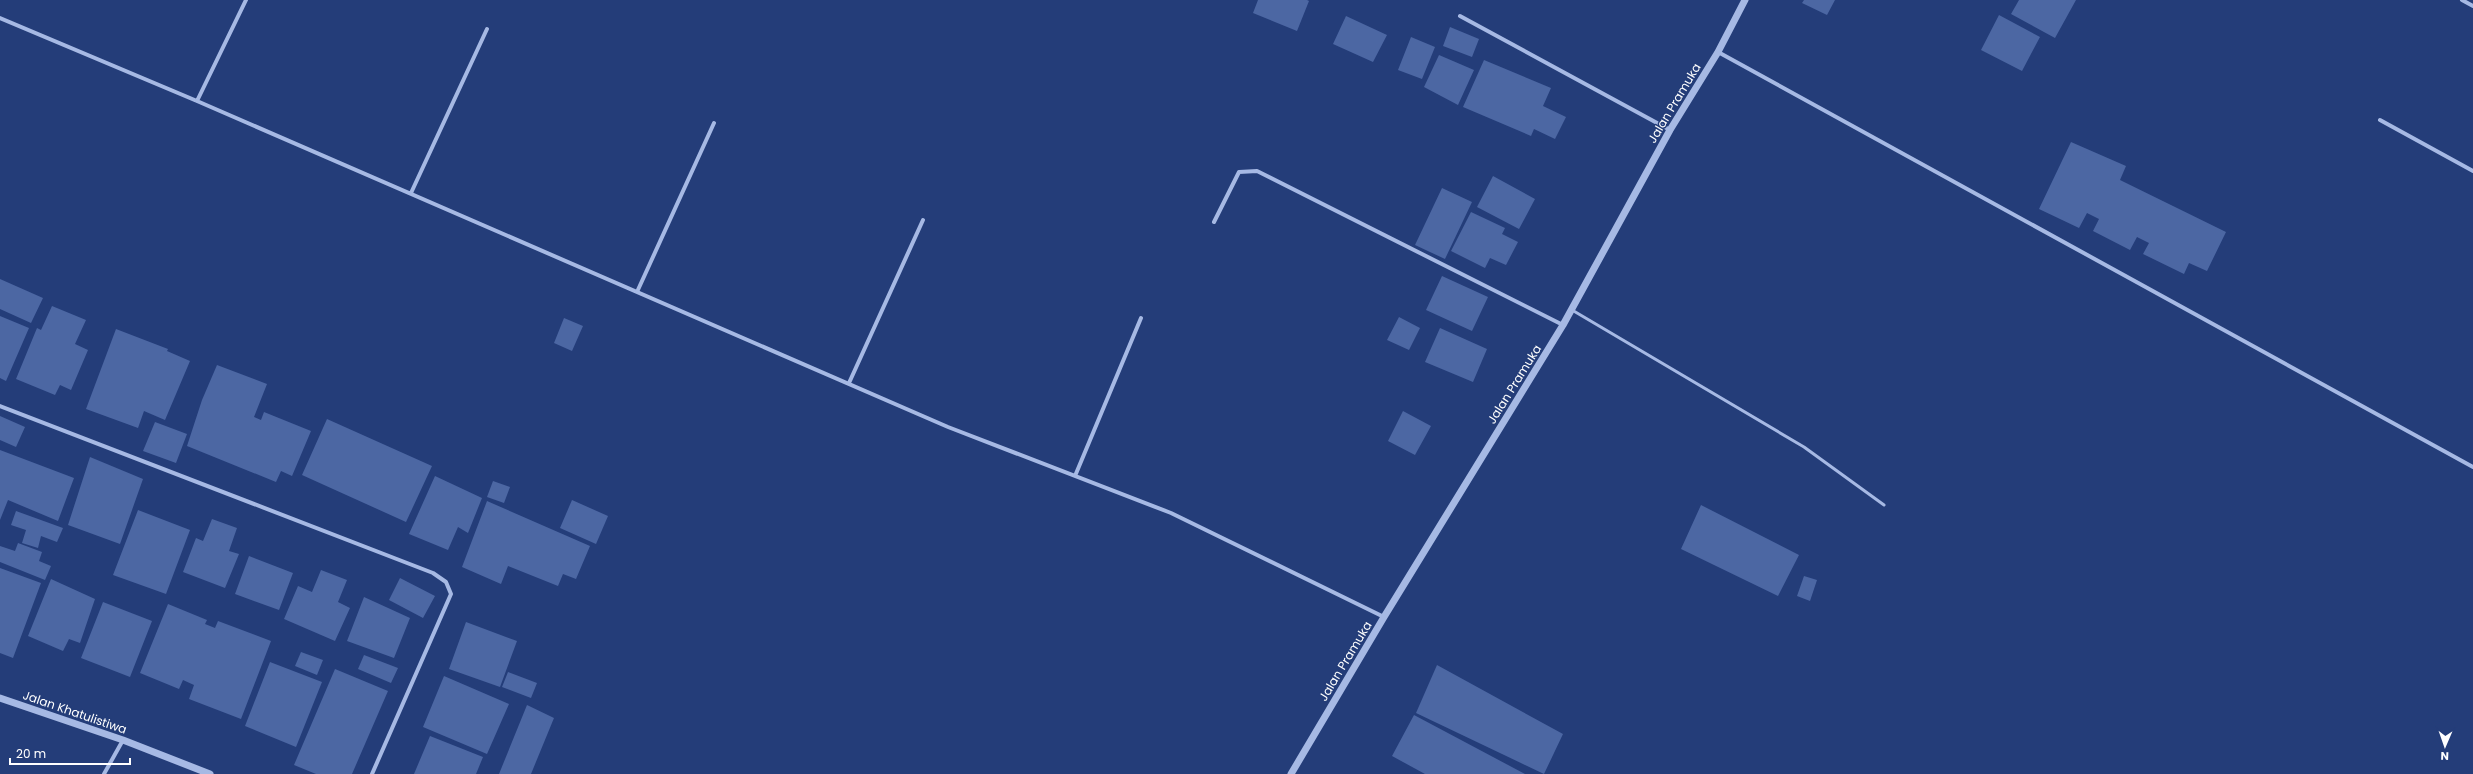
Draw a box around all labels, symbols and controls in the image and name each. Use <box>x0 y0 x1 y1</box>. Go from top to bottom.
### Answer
street label: Jalan Pramuka <box>1643 60 1705 146</box>
street label: Jalan Pramuka <box>1483 341 1545 427</box>
street label: Jalan Pramuka <box>1314 618 1376 704</box>
street label: Jalan Khatulistiwa <box>21 686 129 738</box>
north arrow <box>2425 726 2465 766</box>
scale bar <box>10 740 130 766</box>
text: 20 m <box>16 745 46 762</box>
text: N <box>2440 748 2449 764</box>

